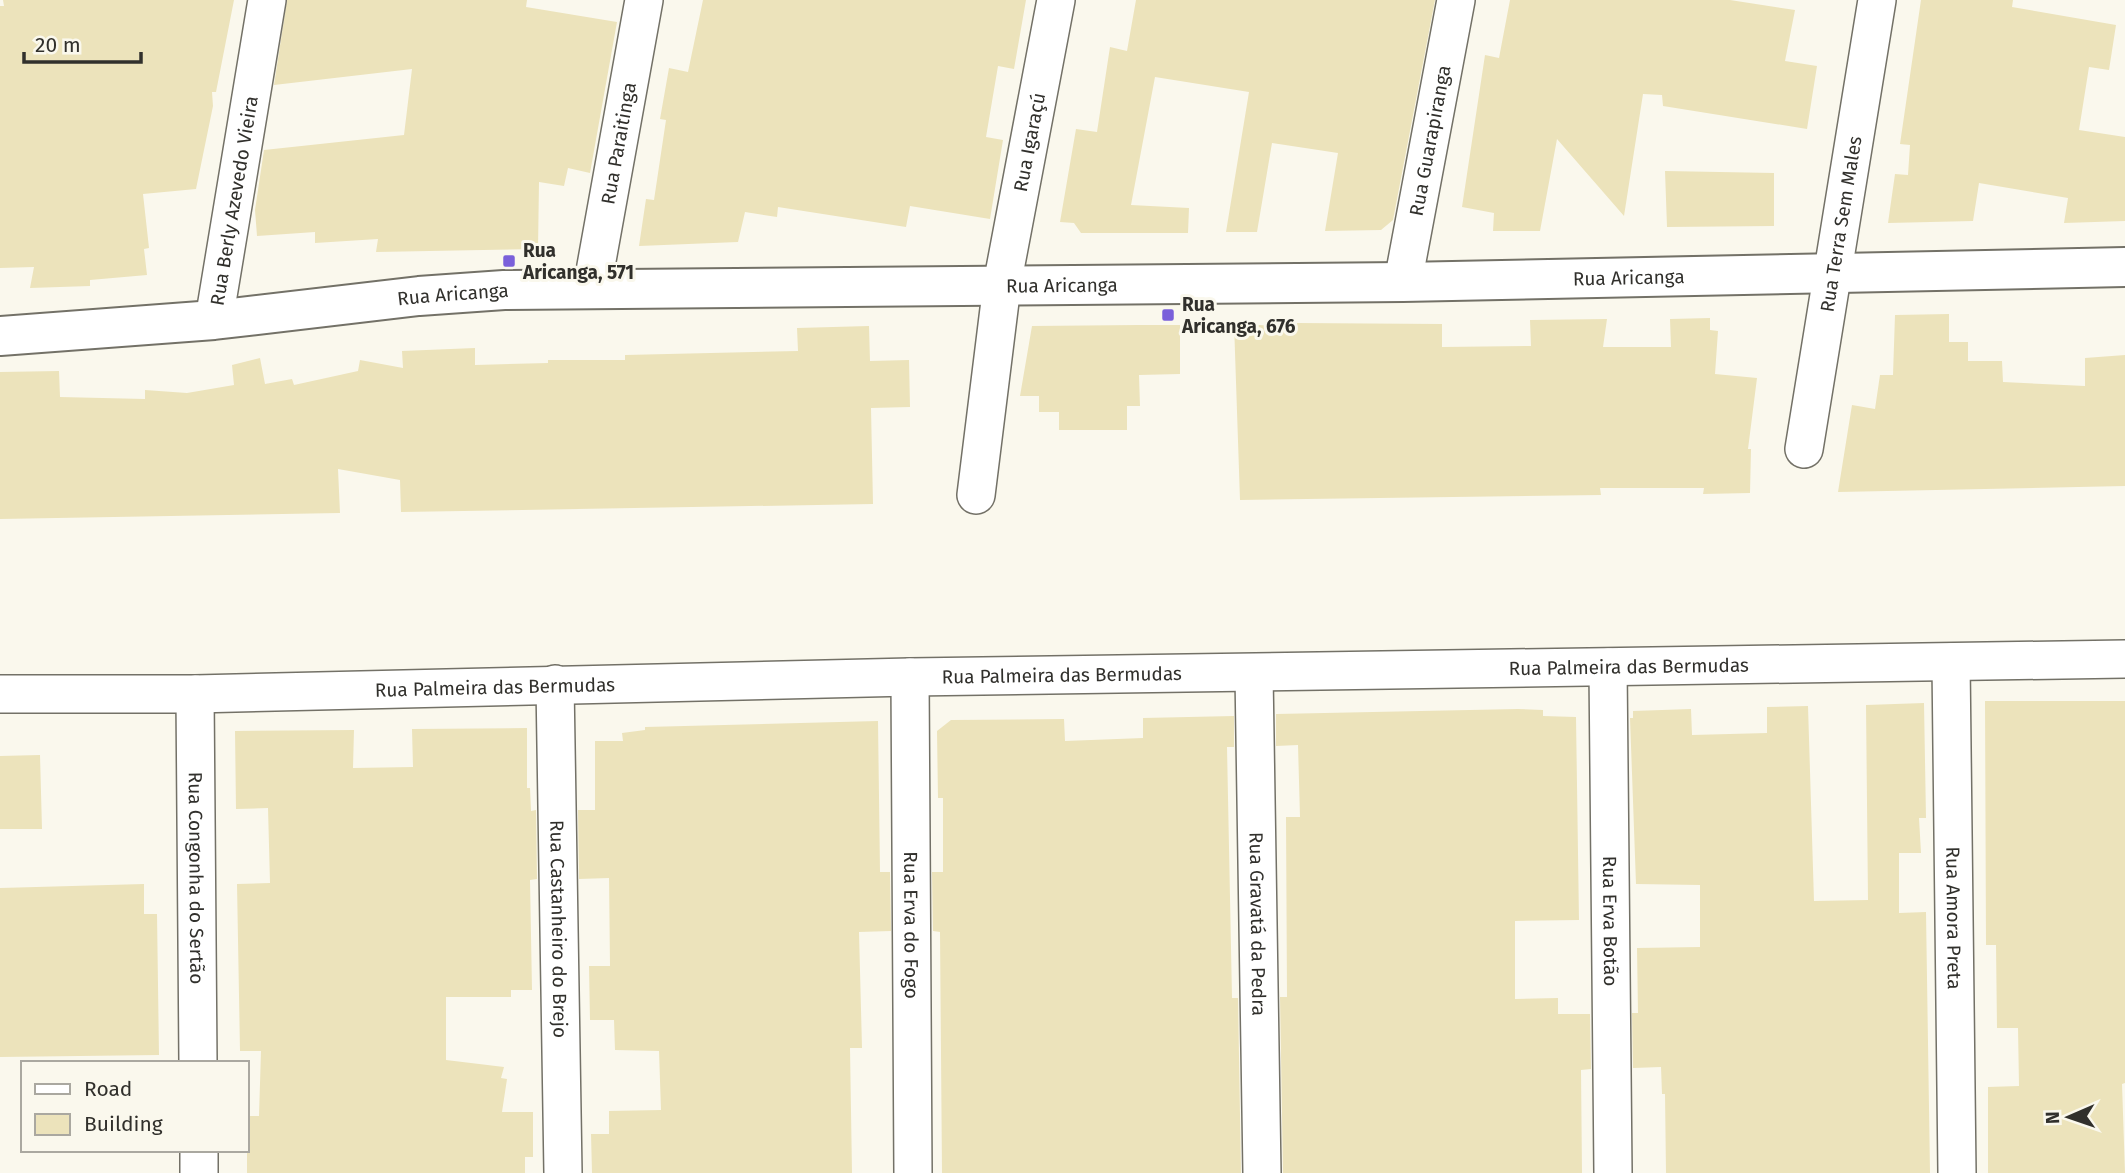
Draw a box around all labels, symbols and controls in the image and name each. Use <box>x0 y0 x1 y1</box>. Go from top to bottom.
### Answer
scale bar <box>24 21 142 65</box>
text: 20 m <box>35 32 81 58</box>
street label: Rua Guarapiranga <box>1404 63 1455 218</box>
street label: Rua Paraitinga <box>596 80 640 206</box>
street label: Rua Igaraçú <box>1008 91 1050 194</box>
street label: Rua Berly Azevedo Vieira <box>205 94 262 307</box>
street label: Rua Terra Sem Males <box>1815 134 1866 314</box>
place label: Rua Aricanga, 571 <box>522 239 634 284</box>
marker: Rua Aricanga, 571 <box>501 253 517 269</box>
street label: Rua Aricanga <box>1573 265 1685 290</box>
street label: Rua Aricanga <box>1006 273 1118 297</box>
street label: Rua Aricanga <box>396 278 509 310</box>
place label: Rua Aricanga, 676 <box>1181 293 1296 338</box>
marker: Rua Aricanga, 676 <box>1160 307 1176 323</box>
street label: Rua Palmeira das Bermudas <box>1508 653 1749 680</box>
street label: Rua Palmeira das Bermudas <box>941 661 1182 688</box>
street label: Rua Palmeira das Bermudas <box>375 673 615 701</box>
street label: Rua Congonha do Sertão <box>184 772 209 984</box>
street label: Rua Castanheiro do Brejo <box>546 820 572 1038</box>
street label: Rua Gravatá da Pedra <box>1245 832 1271 1016</box>
street label: Rua Amora Preta <box>1942 846 1966 990</box>
street label: Rua Erva do Fogo <box>900 851 923 999</box>
street label: Rua Erva Botão <box>1598 856 1623 986</box>
legend <box>21 1061 248 1152</box>
text: Road <box>84 1076 132 1102</box>
north arrow <box>2034 1082 2104 1152</box>
text: Building <box>84 1111 163 1137</box>
text: N <box>2041 1111 2064 1124</box>

